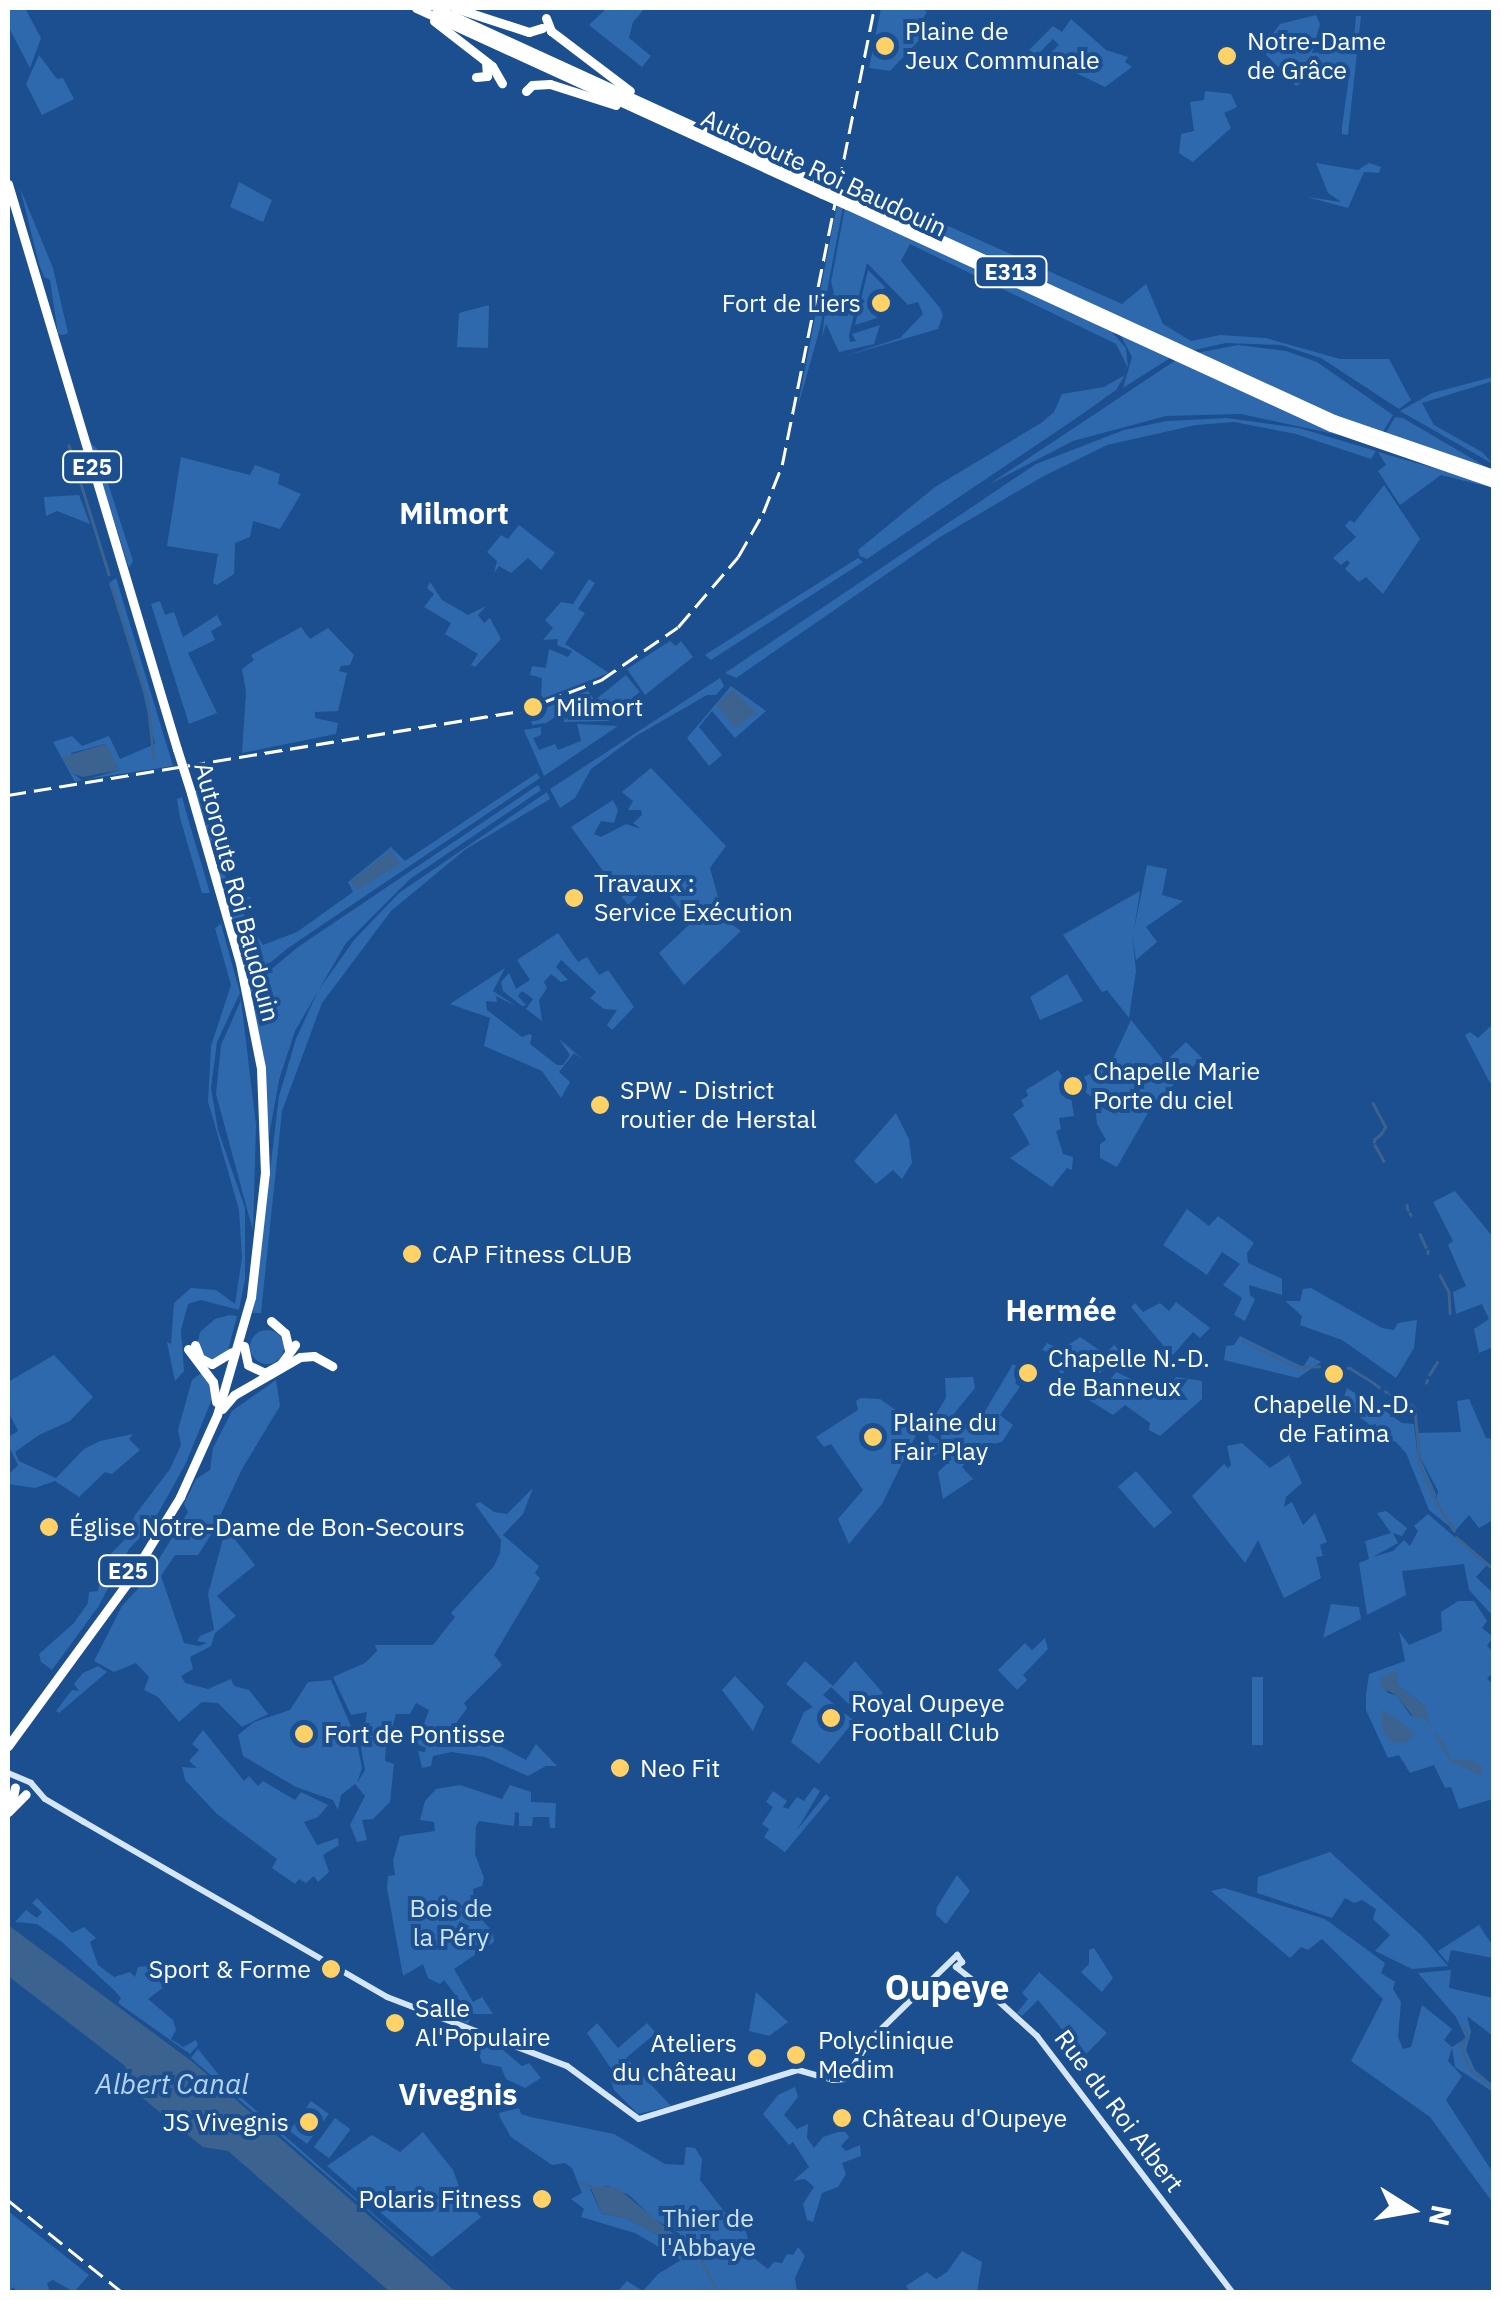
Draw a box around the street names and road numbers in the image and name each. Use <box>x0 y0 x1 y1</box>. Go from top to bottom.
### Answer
street label: Autoroute Roi Baudouin <box>697 103 951 243</box>
road number: E313 <box>974 255 1048 289</box>
road number: E25 <box>62 450 122 484</box>
street label: Autoroute Roi Baudouin <box>188 759 286 1025</box>
road number: E25 <box>98 1554 158 1588</box>
street label: Rue du Roi Albert <box>1048 2024 1190 2198</box>

